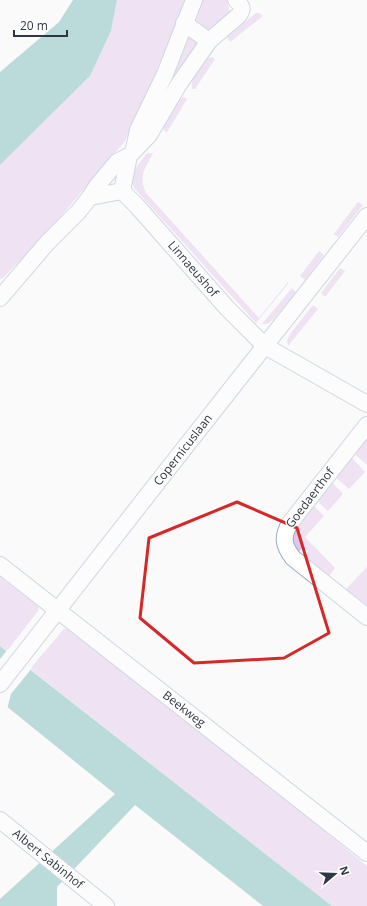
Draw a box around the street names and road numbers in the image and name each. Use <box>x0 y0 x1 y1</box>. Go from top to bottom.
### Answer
street label: Linnaeushof <box>164 237 223 301</box>
street label: Copernicuslaan <box>149 410 216 489</box>
street label: Goedaerthof <box>281 463 338 531</box>
street label: Beekweg <box>159 686 210 731</box>
street label: Albert Sabinhof <box>9 825 88 893</box>

